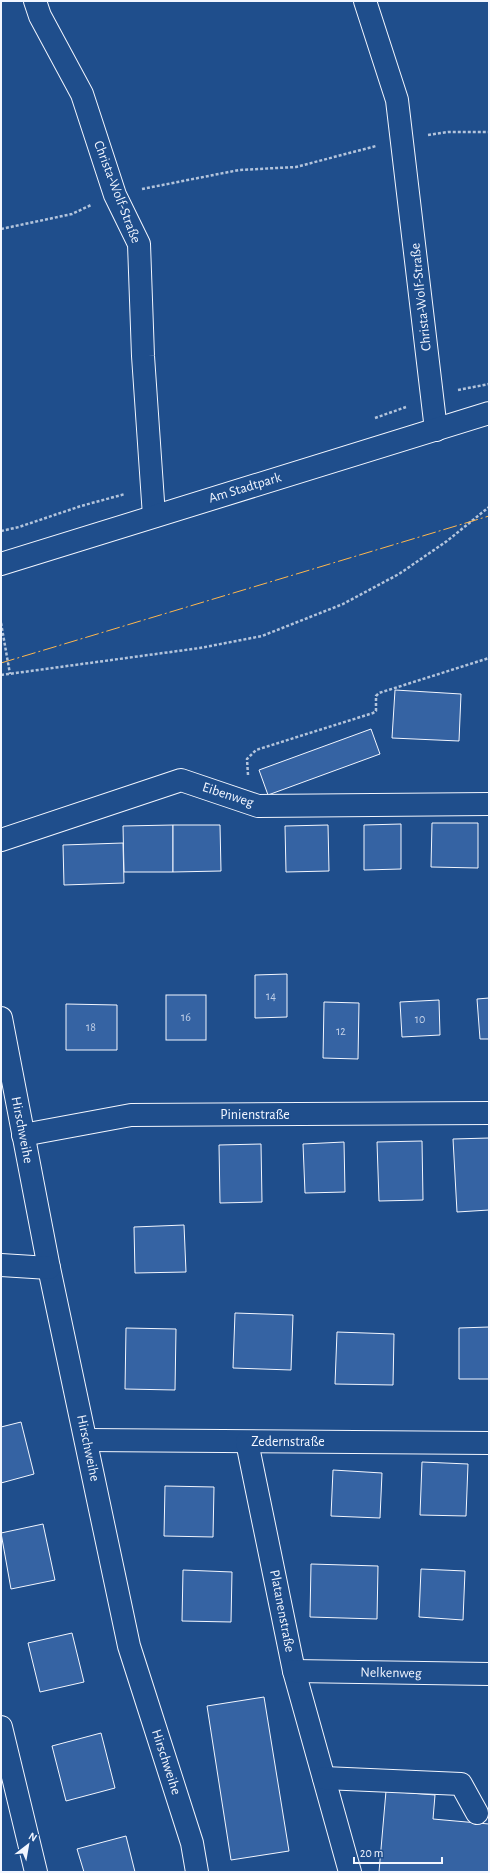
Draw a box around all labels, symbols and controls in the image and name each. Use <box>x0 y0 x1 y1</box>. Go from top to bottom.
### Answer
street label: Christa-Wolf-Straße <box>91 139 143 245</box>
street label: Christa-Wolf-Straße <box>408 242 434 352</box>
street label: Am Stadtpark <box>207 470 284 506</box>
street label: Eibenweg <box>201 780 256 810</box>
house number: 14 <box>266 990 276 1002</box>
house number: 16 <box>181 1011 191 1023</box>
house number: 10 <box>415 1013 425 1025</box>
house number: 18 <box>86 1021 96 1033</box>
house number: 12 <box>336 1025 346 1037</box>
street label: Hirschweihe <box>9 1095 35 1165</box>
street label: Pinienstraße <box>220 1108 290 1122</box>
street label: Hirschweihe <box>74 1413 102 1483</box>
street label: Zedernstraße <box>251 1435 325 1449</box>
street label: Platanenstraße <box>267 1569 297 1653</box>
street label: Nelkenweg <box>360 1665 422 1681</box>
street label: Hirschweihe <box>149 1728 183 1796</box>
north arrow <box>8 1825 48 1865</box>
text: N <box>27 1830 39 1844</box>
scale bar <box>354 1839 442 1865</box>
text: 20 m <box>360 1847 383 1859</box>

